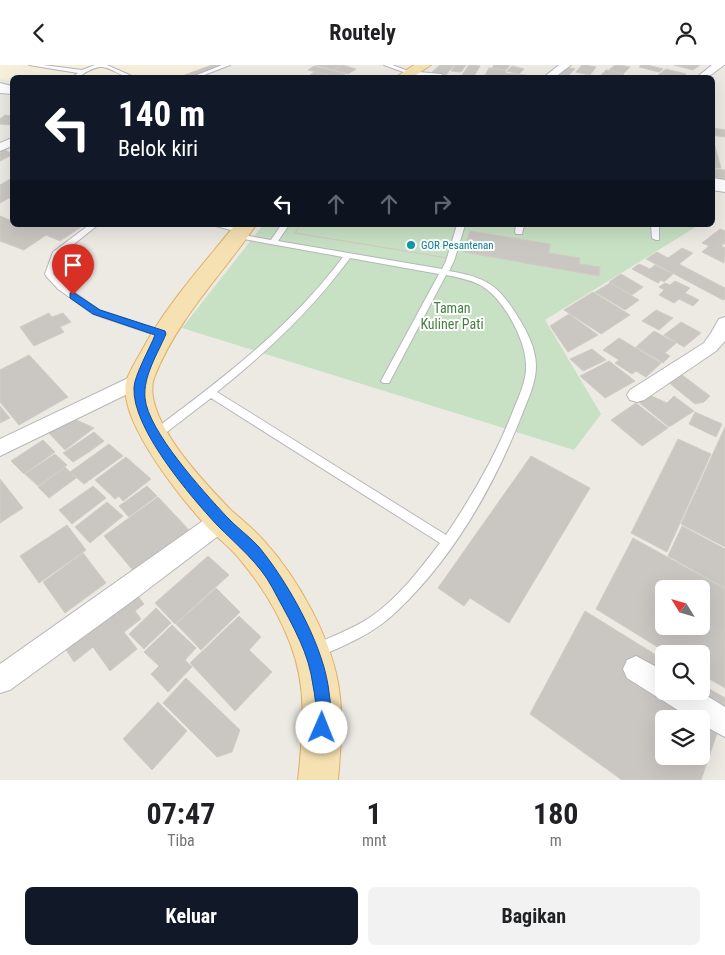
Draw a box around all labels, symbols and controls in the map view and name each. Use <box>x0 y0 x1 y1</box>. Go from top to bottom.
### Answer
icon: back <box>25 19 53 47</box>
icon: person <box>672 19 700 47</box>
text: Routely <box>329 20 396 45</box>
text: 140 m <box>118 94 205 135</box>
icon: left <box>35 95 100 160</box>
text: Belok kiri <box>118 136 198 161</box>
icon: left <box>269 190 297 218</box>
icon: ahead <box>322 190 350 218</box>
icon: ahead <box>375 190 403 218</box>
icon: right <box>428 190 456 218</box>
marker: GOR Pesantenan <box>405 239 417 251</box>
place label: GOR Pesantenan <box>421 239 494 252</box>
pin <box>52 244 94 295</box>
icon: arrive <box>59 251 87 279</box>
park label: Taman Kuliner Pati <box>420 300 484 332</box>
north arrow <box>655 580 710 635</box>
map controls <box>655 580 710 765</box>
button: search <box>655 645 710 700</box>
position arrow <box>295 701 347 753</box>
button: layers <box>655 710 710 765</box>
text: 07:47 <box>147 796 215 831</box>
text: 1 <box>367 796 382 831</box>
text: 180 <box>533 796 578 831</box>
text: Tiba <box>167 831 195 850</box>
text: mnt <box>362 831 386 850</box>
text: m <box>550 831 562 850</box>
button: Keluar <box>25 887 358 945</box>
button: Bagikan <box>368 887 700 945</box>

